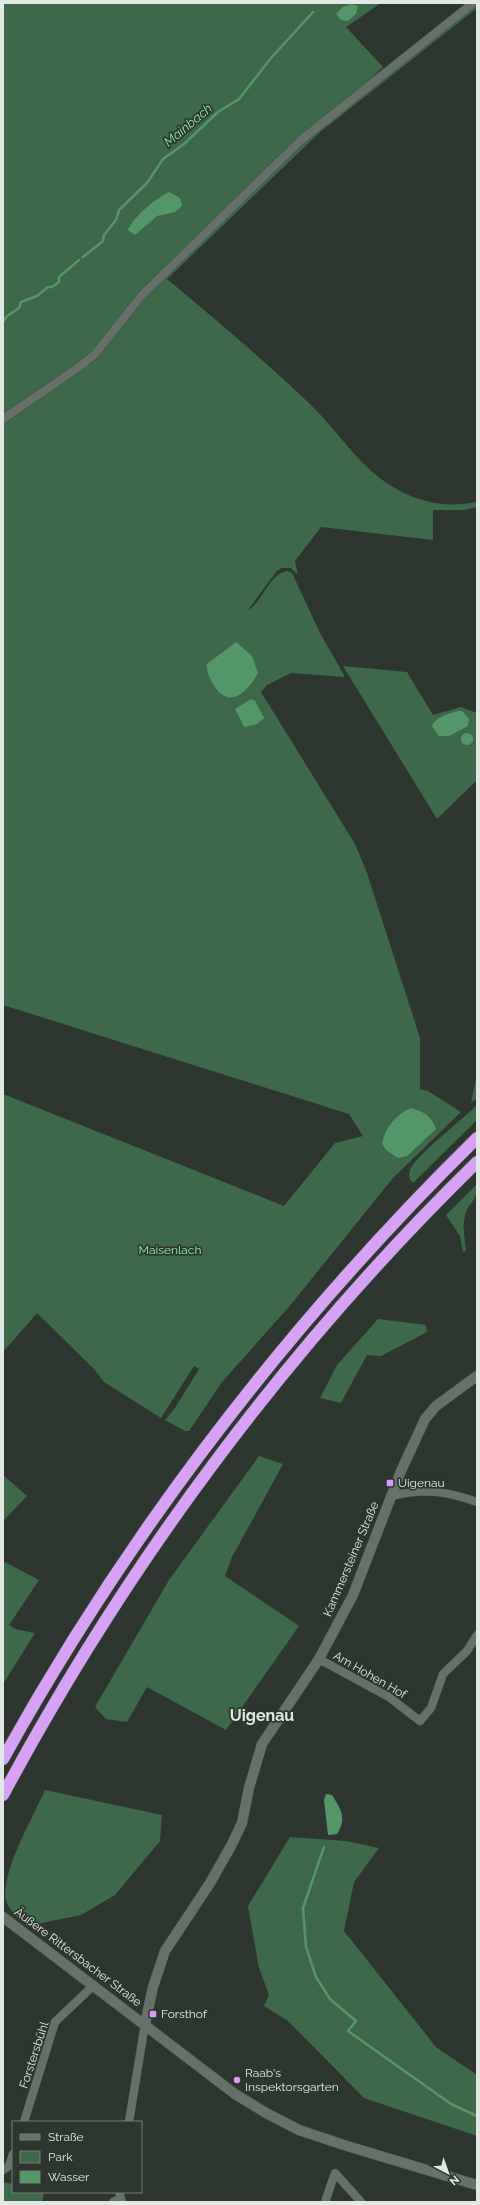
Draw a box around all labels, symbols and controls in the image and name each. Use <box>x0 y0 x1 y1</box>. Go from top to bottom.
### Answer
water label: Mainbach <box>161 101 215 149</box>
park label: Maisenlach <box>139 1243 201 1257</box>
place label: Uigenau <box>398 1476 445 1490</box>
marker: Uigenau <box>385 1478 395 1488</box>
street label: Kammersteiner Straße <box>320 1499 382 1619</box>
street label: Am Hohen Hof <box>331 1648 410 1702</box>
district label: Uigenau <box>230 1706 294 1725</box>
street label: Äußere Rittersbacher Straße <box>12 1905 144 2009</box>
place label: Forsthof <box>161 2007 208 2021</box>
marker: Forsthof <box>148 2009 158 2019</box>
street label: Forstersbühl <box>17 2019 52 2090</box>
place label: Raab's Inspektorsgarten <box>245 2066 339 2094</box>
marker: Raab's Inspektorsgarten <box>232 2075 242 2085</box>
legend <box>12 2121 142 2193</box>
text: Straße <box>48 2130 84 2144</box>
text: Park <box>48 2150 73 2164</box>
north arrow <box>428 2153 468 2193</box>
text: Wasser <box>48 2170 90 2184</box>
text: N <box>447 2173 462 2188</box>

